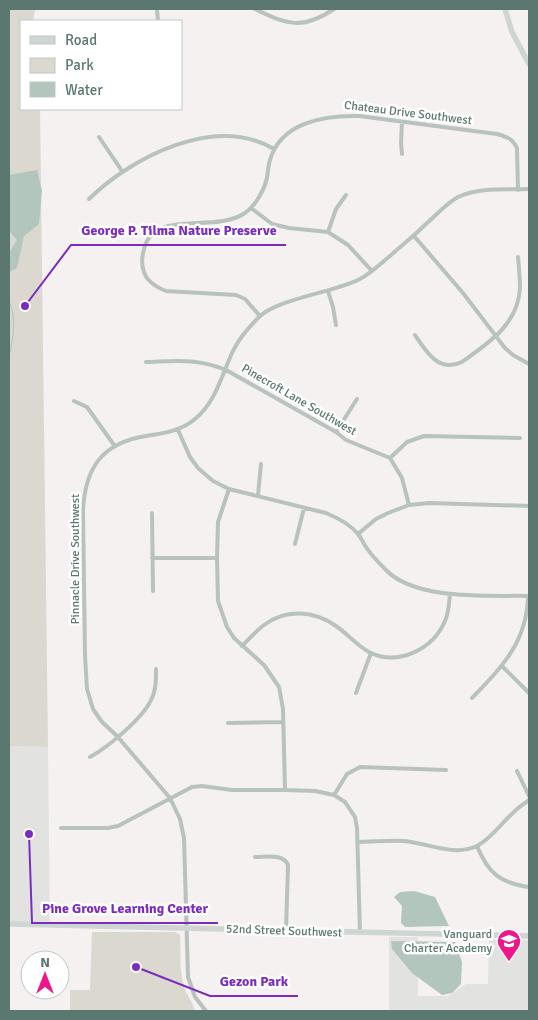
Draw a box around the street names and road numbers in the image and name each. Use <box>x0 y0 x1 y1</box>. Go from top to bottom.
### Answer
street label: Chateau Drive Southwest <box>343 98 473 128</box>
street label: Pinecroft Lane Southwest <box>239 361 359 439</box>
street label: Pinnacle Drive Southwest <box>68 494 83 624</box>
street label: 52nd Street Southwest <box>226 921 342 941</box>

